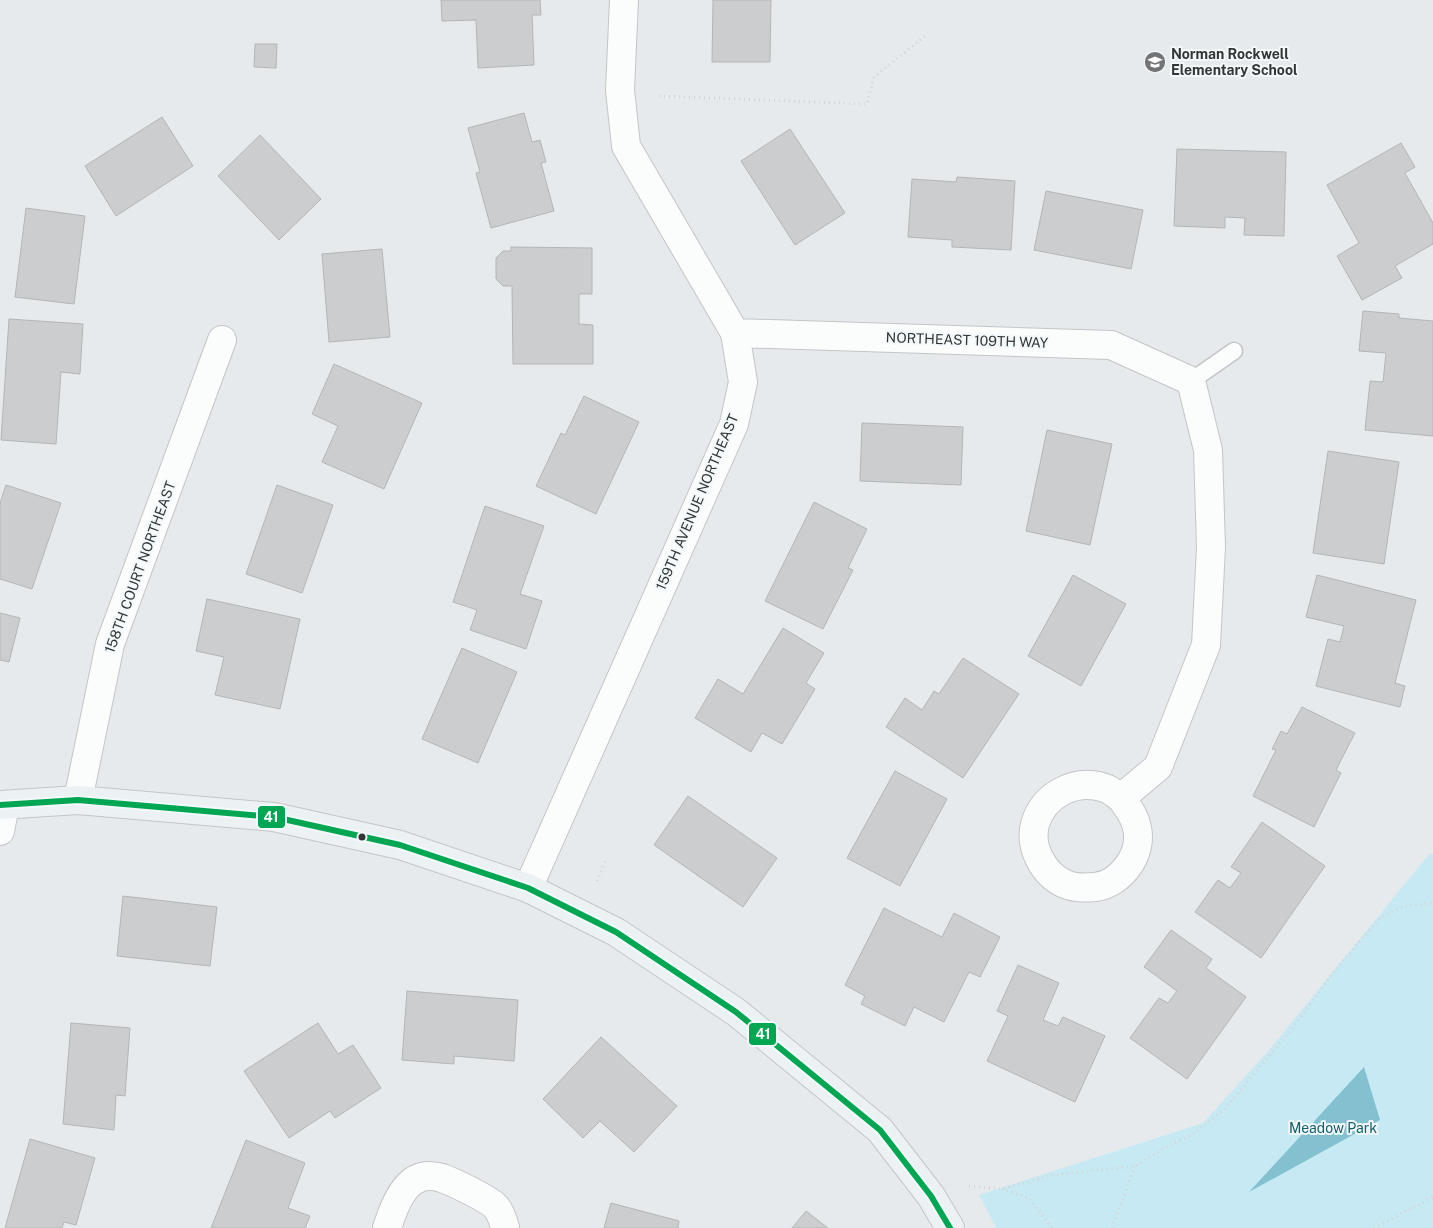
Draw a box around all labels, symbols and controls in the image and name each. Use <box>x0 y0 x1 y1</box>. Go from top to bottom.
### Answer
place label: Norman Rockwell Elementary School <box>1171 46 1298 78</box>
school or university icon: Norman Rockwell Elementary School <box>1143 50 1167 74</box>
street label: NORTHEAST 109TH WAY <box>885 329 1049 351</box>
street label: 159TH AVENUE NORTHEAST <box>653 412 741 592</box>
street label: 158TH COURT NORTHEAST <box>101 479 179 655</box>
line badge: 41 <box>257 805 286 829</box>
text: 41 <box>263 809 279 825</box>
unlabelled marker <box>357 832 367 842</box>
line badge: 41 <box>748 1022 777 1046</box>
text: 41 <box>755 1026 771 1042</box>
park label: Meadow Park <box>1289 1120 1377 1136</box>

